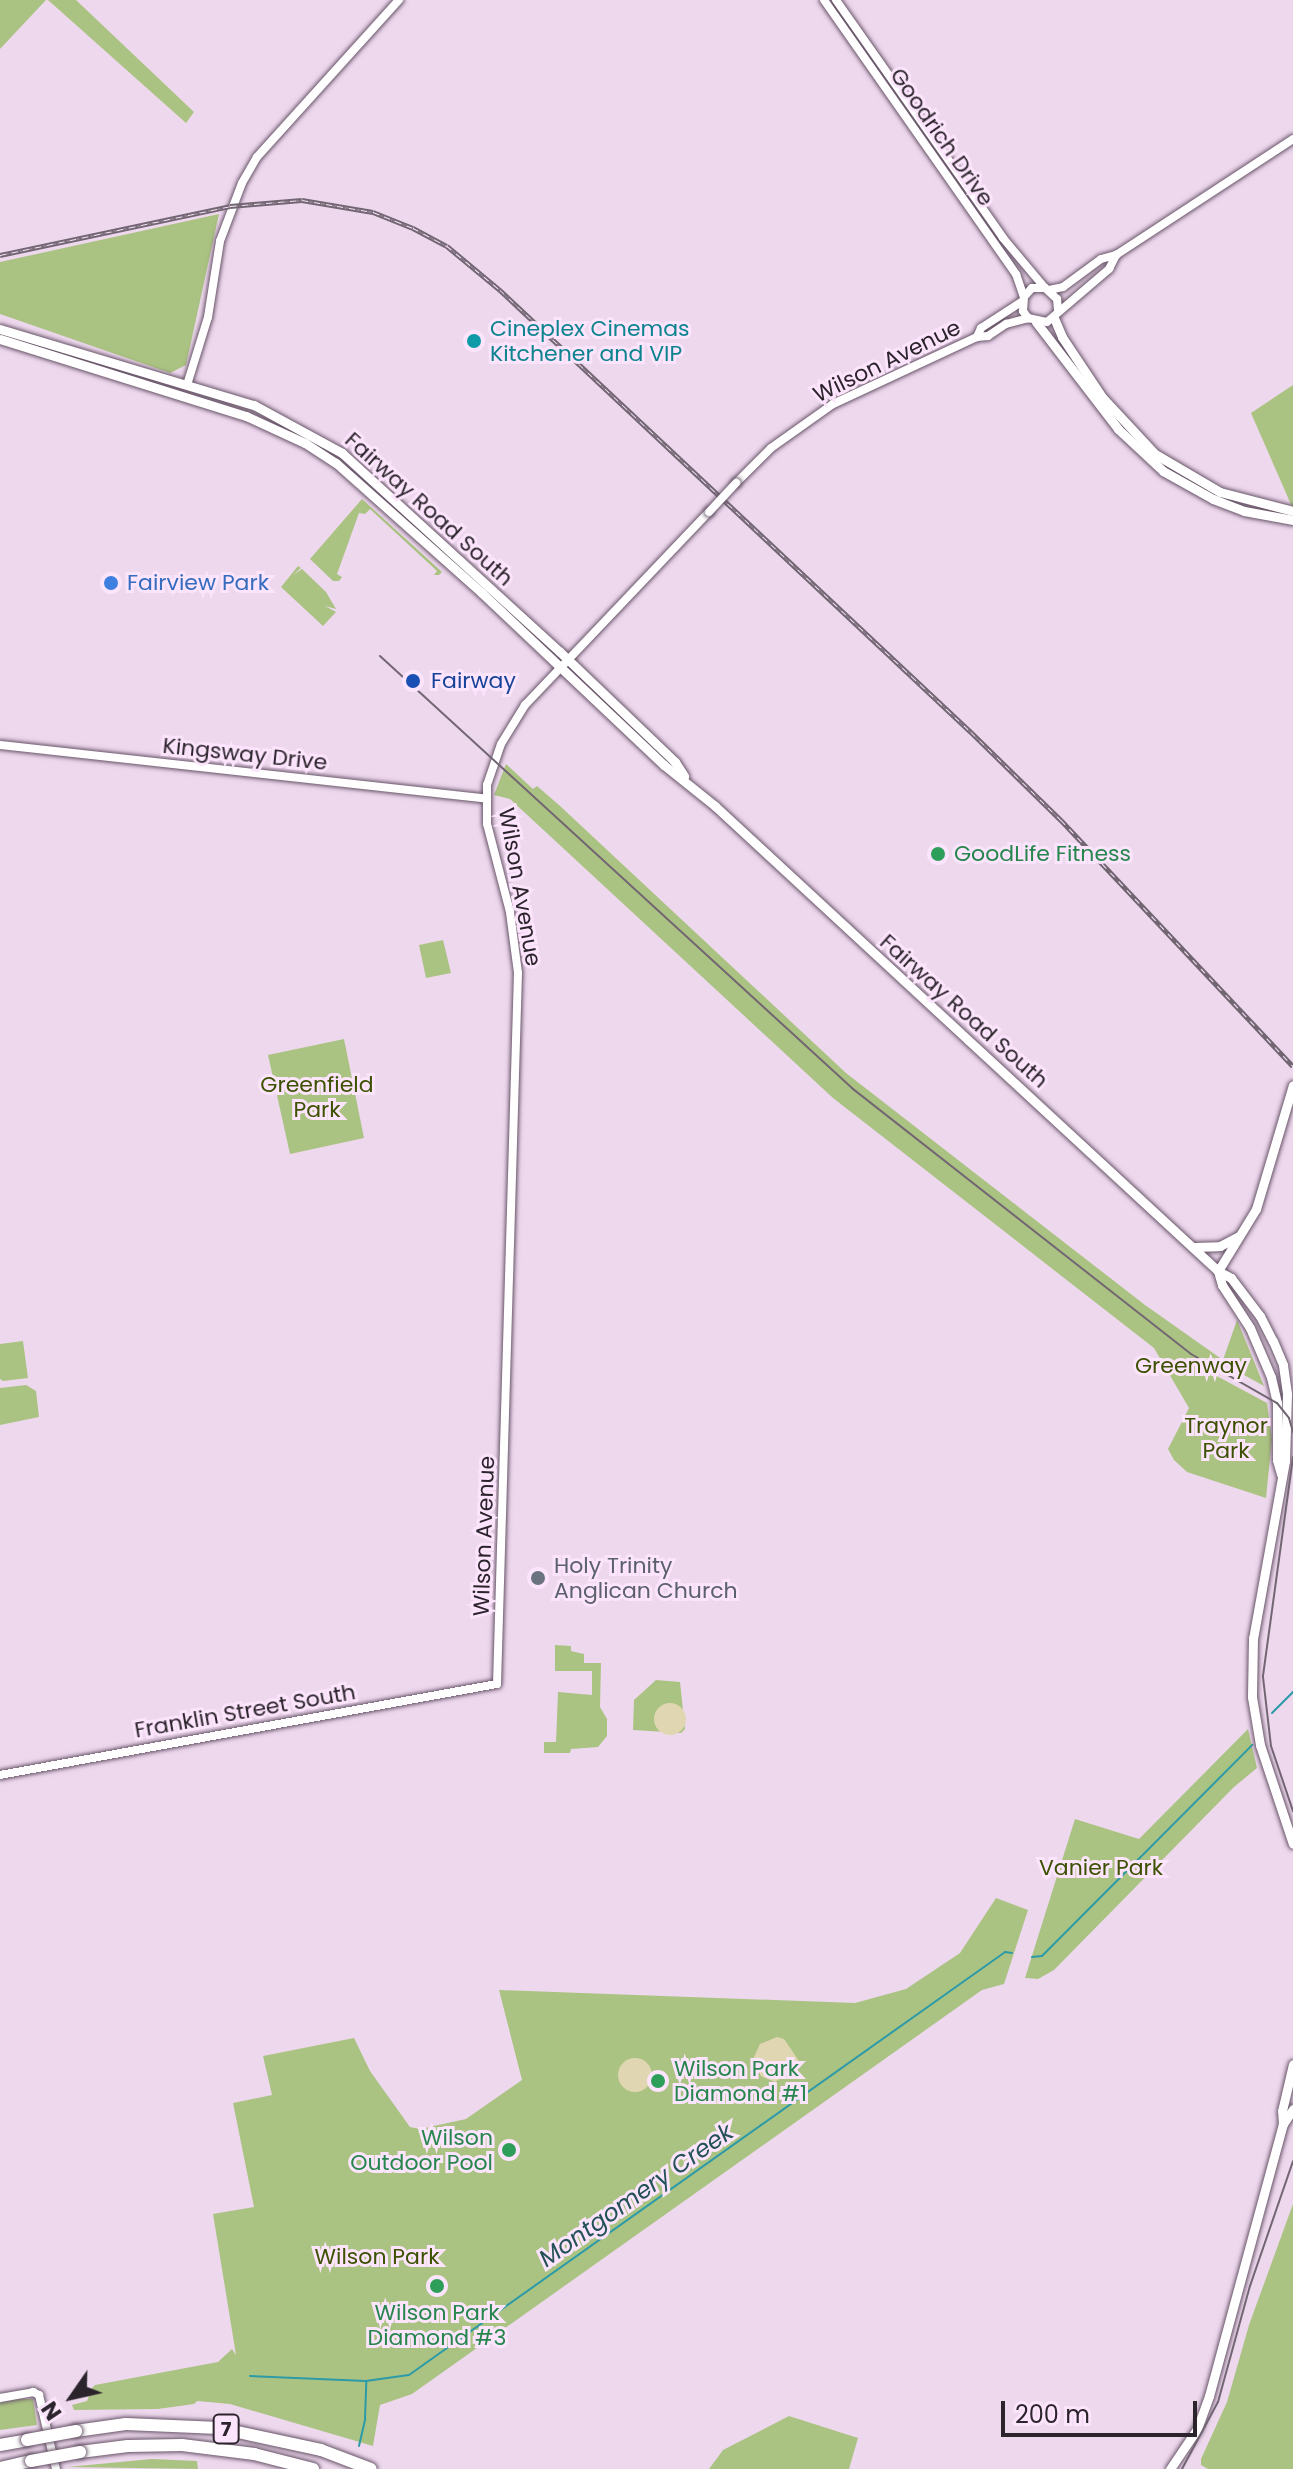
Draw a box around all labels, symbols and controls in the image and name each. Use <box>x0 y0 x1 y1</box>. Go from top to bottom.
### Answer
street label: Goodrich Drive <box>885 63 999 211</box>
street label: Wilson Avenue <box>809 314 965 408</box>
place label: Cineplex Cinemas Kitchener and VIP <box>490 315 690 366</box>
marker: Cineplex Cinemas Kitchener and VIP <box>465 332 483 350</box>
street label: Fairway Road South <box>340 427 518 591</box>
place label: Fairview Park <box>127 570 269 596</box>
marker: Fairview Park <box>102 574 120 592</box>
place label: Fairway <box>431 668 516 694</box>
marker: Fairway <box>402 670 424 692</box>
street label: Kingsway Drive <box>161 732 329 776</box>
street label: Wilson Avenue <box>493 806 547 968</box>
place label: GoodLife Fitness <box>954 841 1131 867</box>
marker: GoodLife Fitness <box>929 845 947 863</box>
street label: Fairway Road South <box>875 929 1053 1093</box>
park label: Greenfield Park <box>260 1071 374 1122</box>
park label: Greenway <box>1135 1353 1247 1379</box>
park label: Traynor Park <box>1184 1412 1268 1464</box>
street label: Wilson Avenue <box>468 1455 500 1617</box>
place label: Holy Trinity Anglican Church <box>554 1552 738 1604</box>
marker: Holy Trinity Anglican Church <box>529 1569 547 1587</box>
street label: Franklin Street South <box>133 1679 357 1743</box>
park label: Vanier Park <box>1039 1855 1163 1881</box>
place label: Wilson Park Diamond #1 <box>674 2055 807 2106</box>
marker: Wilson Park Diamond #1 <box>649 2072 667 2090</box>
water label: Montgomery Creek <box>533 2117 739 2273</box>
place label: Wilson Outdoor Pool <box>350 2124 493 2176</box>
marker: Wilson Outdoor Pool <box>500 2141 518 2159</box>
park label: Wilson Park <box>315 2244 439 2270</box>
marker: Wilson Park Diamond #3 <box>428 2277 446 2295</box>
place label: Wilson Park Diamond #3 <box>368 2299 506 2350</box>
north arrow <box>32 2357 112 2437</box>
scale bar <box>1005 2385 1201 2435</box>
text: N <box>34 2395 69 2426</box>
text: 200 m <box>1015 2398 1090 2431</box>
road number: 7 <box>212 2413 240 2445</box>

